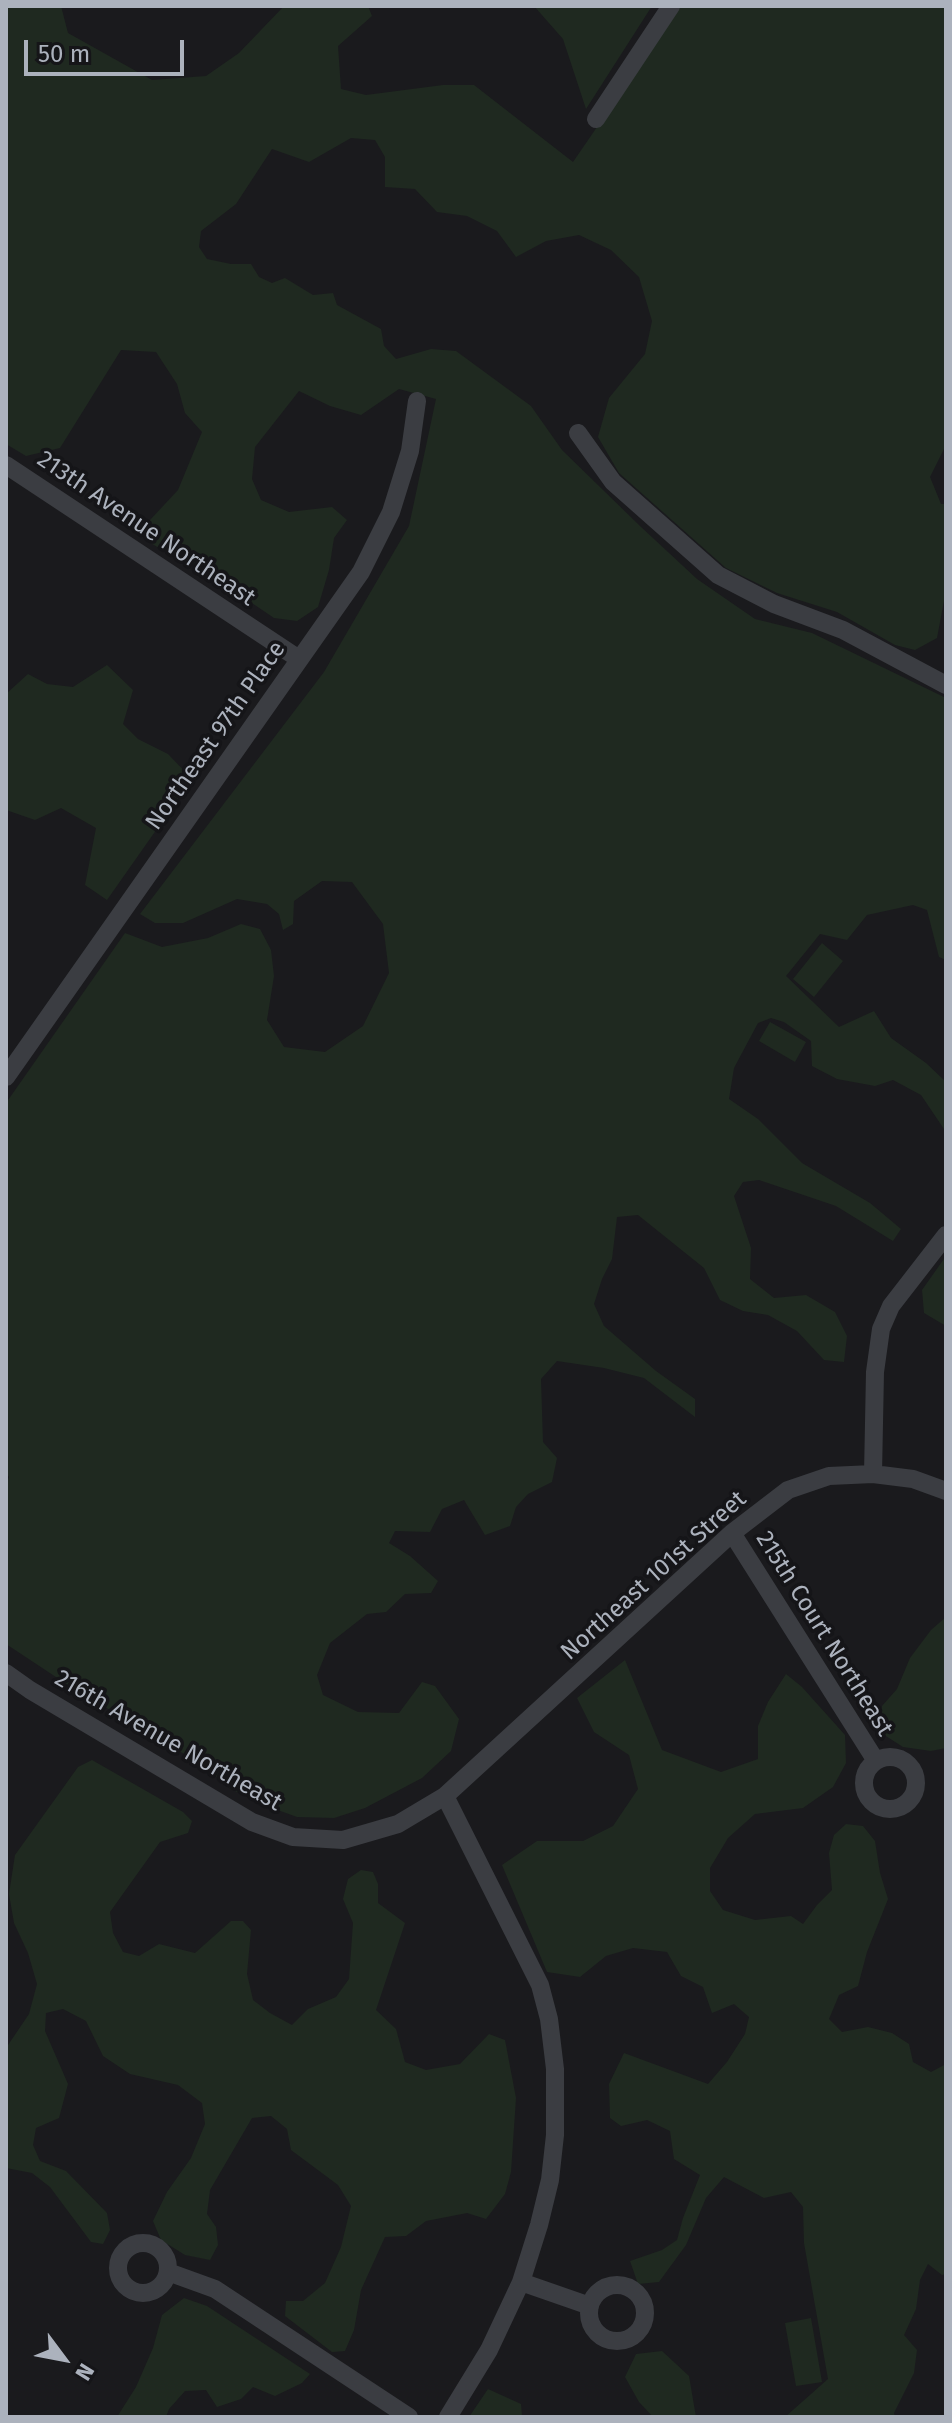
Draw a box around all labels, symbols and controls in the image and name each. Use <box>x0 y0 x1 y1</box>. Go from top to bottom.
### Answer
scale bar <box>28 24 188 74</box>
text: 50 m <box>38 40 90 68</box>
street label: 213th Avenue Northeast <box>32 445 260 613</box>
street label: Northeast 97th Place <box>140 636 292 836</box>
street label: Northeast 101st Street <box>555 1485 753 1667</box>
street label: 215th Court Northeast <box>749 1526 899 1742</box>
street label: 216th Avenue Northeast <box>49 1664 287 1818</box>
north arrow <box>24 2319 104 2399</box>
text: N <box>69 2359 100 2385</box>

